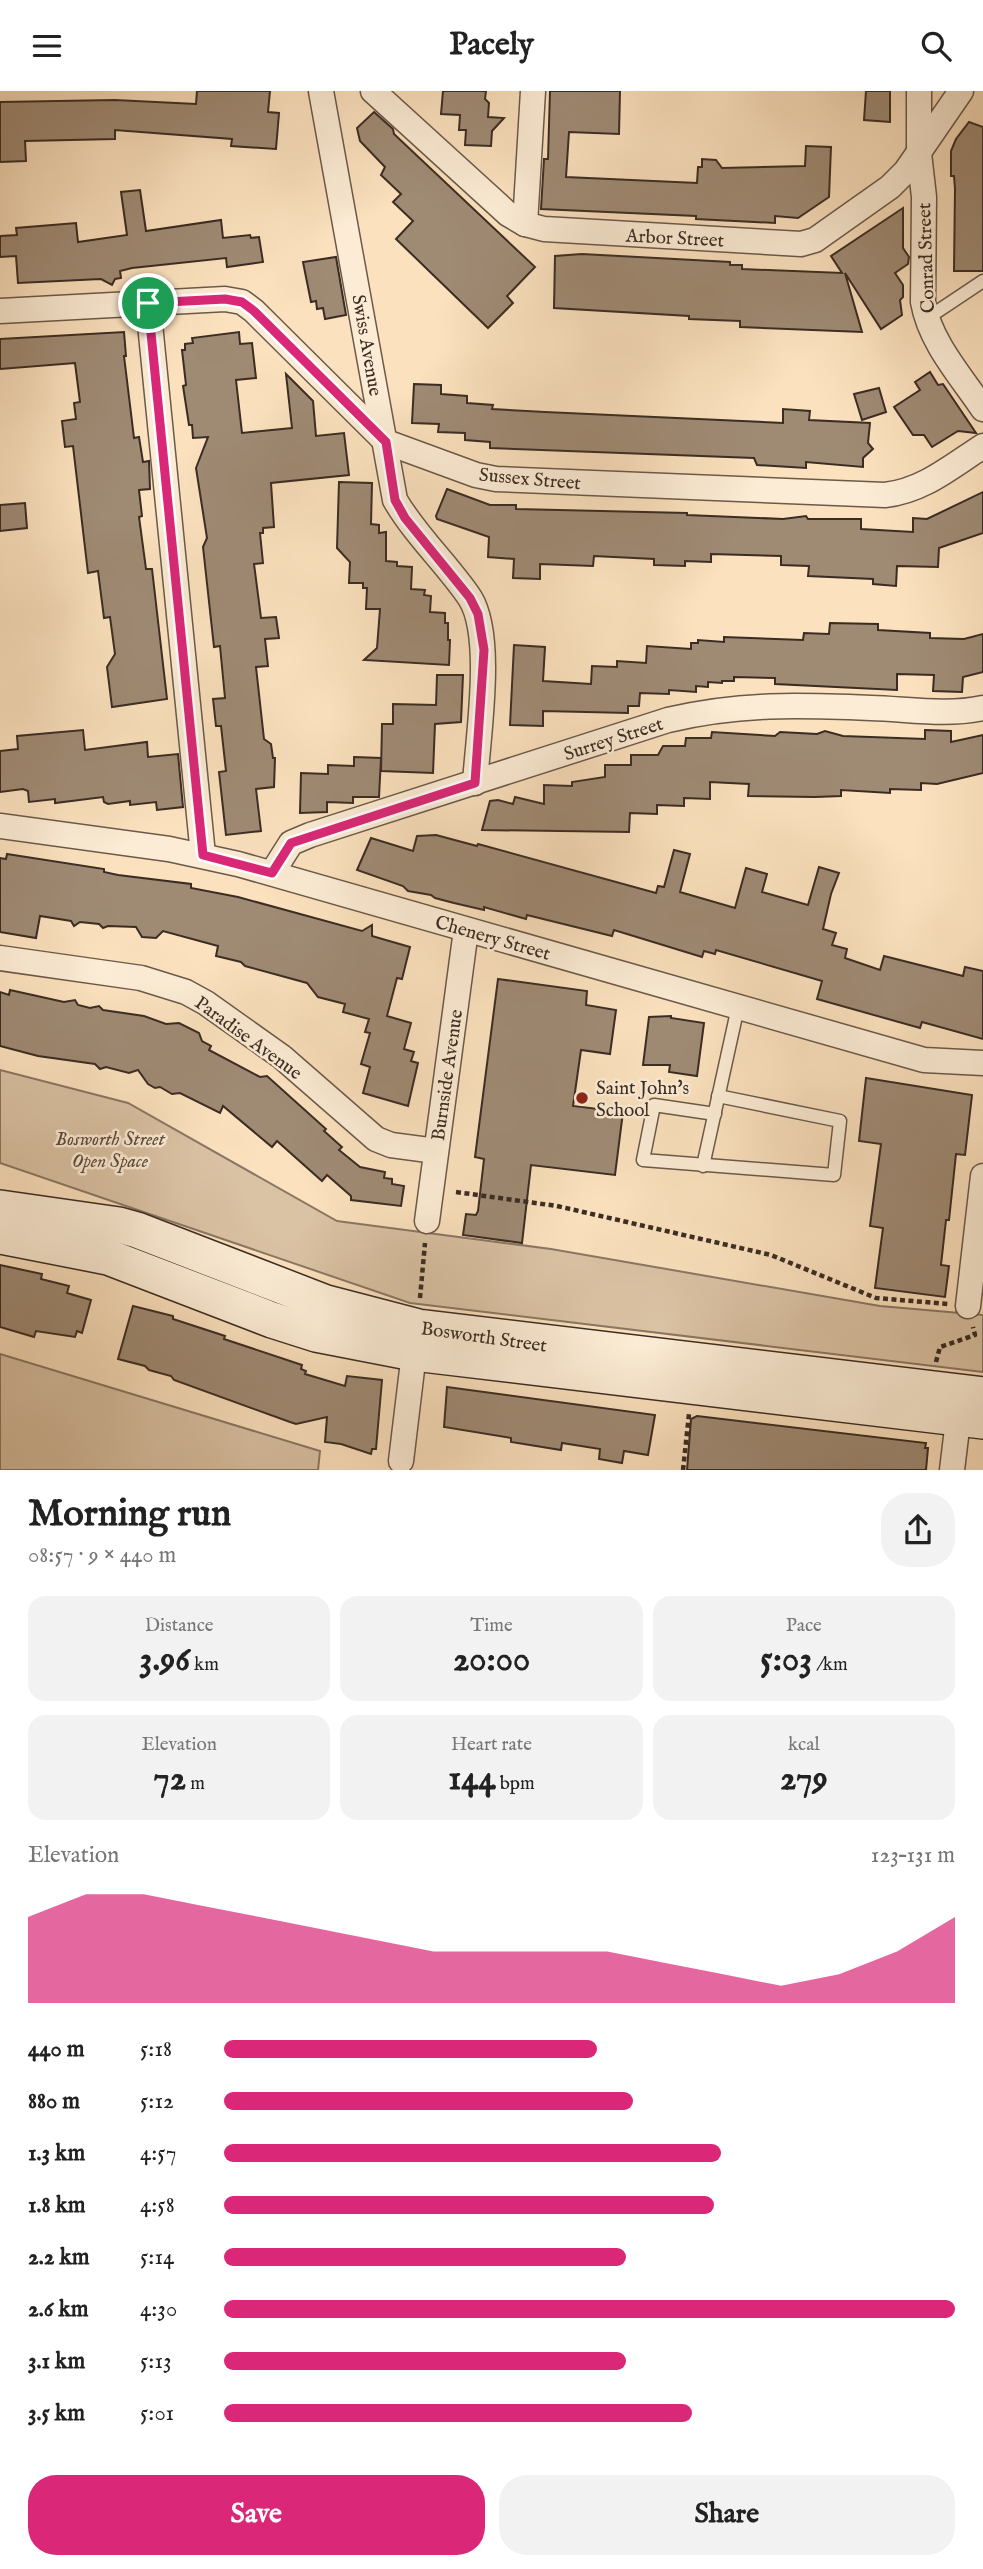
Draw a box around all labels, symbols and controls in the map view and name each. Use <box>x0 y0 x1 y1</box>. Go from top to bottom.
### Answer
text: Pacely <box>449 25 534 66</box>
icon: menu <box>28 27 66 65</box>
icon: search <box>917 27 955 65</box>
street label: Conrad Street <box>913 202 941 314</box>
street label: Arbor Street <box>624 224 725 254</box>
pin <box>118 273 178 333</box>
icon: arrive <box>129 284 167 322</box>
street label: Swiss Avenue <box>345 293 387 398</box>
street label: Sussex Street <box>478 464 582 496</box>
street label: Surrey Street <box>561 712 667 767</box>
street label: Chenery Street <box>432 911 553 967</box>
street label: Paradise Avenue <box>189 992 307 1086</box>
street label: Burnside Avenue <box>427 1008 469 1142</box>
place label: Saint John's School <box>596 1077 689 1123</box>
marker: Saint John's School <box>574 1090 590 1106</box>
park label: Bosworth Street Open Space <box>55 1128 166 1174</box>
street label: Bosworth Street <box>419 1317 549 1359</box>
text: Morning run <box>28 1491 231 1539</box>
button: share <box>881 1493 955 1567</box>
text: 08:57 · 9 × 440 m <box>28 1541 176 1570</box>
text: Distance <box>145 1614 214 1638</box>
text: Time <box>470 1614 513 1638</box>
text: Pace <box>786 1614 822 1638</box>
text: 3.96 <box>139 1638 190 1683</box>
text: 20:00 <box>453 1638 530 1683</box>
text: 5:03 <box>760 1638 812 1683</box>
text: km <box>190 1653 219 1677</box>
text: /km <box>812 1653 848 1677</box>
text: Elevation <box>141 1733 217 1757</box>
text: Heart rate <box>451 1733 532 1757</box>
text: kcal <box>788 1733 820 1757</box>
text: 72 <box>153 1757 186 1802</box>
text: 144 <box>448 1757 496 1802</box>
text: 279 <box>780 1757 828 1802</box>
text: m <box>186 1772 205 1796</box>
text: bpm <box>496 1772 535 1796</box>
text: Elevation <box>28 1841 119 1870</box>
text: 123–131 m <box>871 1841 955 1870</box>
text: 440 m <box>28 2035 85 2064</box>
text: 5:18 <box>140 2035 172 2064</box>
text: 880 m <box>28 2087 80 2116</box>
text: 5:12 <box>140 2087 174 2116</box>
text: 1.3 km <box>28 2139 85 2168</box>
text: 4:57 <box>140 2139 176 2168</box>
text: 1.8 km <box>28 2191 86 2220</box>
text: 4:58 <box>140 2191 175 2220</box>
text: 2.2 km <box>28 2243 90 2272</box>
text: 5:14 <box>140 2243 174 2272</box>
text: 2.6 km <box>28 2295 89 2324</box>
text: 4:30 <box>140 2295 177 2324</box>
text: 3.1 km <box>28 2347 85 2376</box>
text: 5:13 <box>140 2347 172 2376</box>
text: 3.5 km <box>28 2399 85 2428</box>
text: 5:01 <box>140 2399 174 2428</box>
button: Save <box>28 2475 485 2555</box>
button: Share <box>499 2475 955 2555</box>

